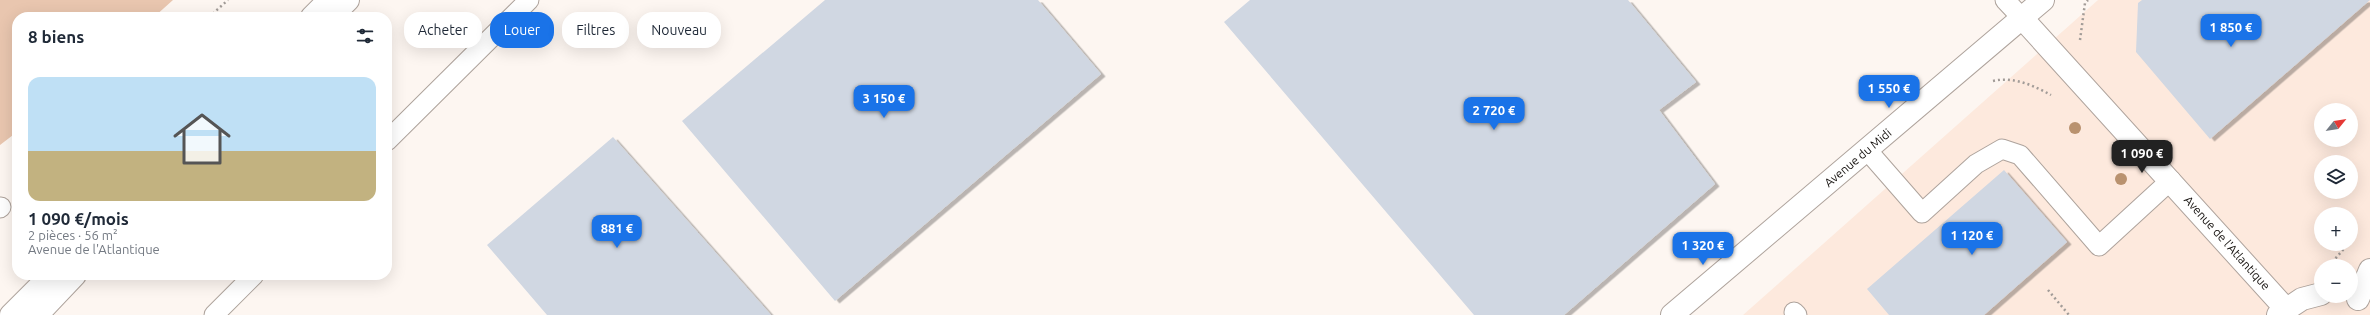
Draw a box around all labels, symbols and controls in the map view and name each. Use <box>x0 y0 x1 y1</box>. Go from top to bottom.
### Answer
chip: Acheter <box>404 12 482 48</box>
chip: Louer <box>490 12 554 48</box>
chip: Filtres <box>562 12 629 48</box>
chip: Nouveau <box>637 12 721 48</box>
pin: 1 850 € <box>2194 14 2268 48</box>
text: 1 850 € <box>2210 20 2252 34</box>
icon: filters <box>354 25 376 47</box>
text: 8 biens <box>28 27 84 46</box>
pin: 1 550 € <box>1852 75 1926 109</box>
text: 1 550 € <box>1868 81 1910 95</box>
pin: 3 150 € <box>847 85 921 119</box>
text: 3 150 € <box>863 91 905 105</box>
pin: 2 720 € <box>1457 97 1531 131</box>
icon: home <box>166 103 238 175</box>
text: 2 720 € <box>1473 103 1515 117</box>
north arrow <box>2314 103 2358 147</box>
map controls <box>2314 103 2358 303</box>
street label: Avenue du Midi <box>1822 126 1894 189</box>
pin: 1 090 € <box>2105 140 2179 174</box>
text: 1 090 € <box>2121 146 2163 160</box>
button: layers <box>2314 155 2358 199</box>
street label: Avenue de l'Atlantique <box>2182 193 2273 292</box>
button: + <box>2314 207 2358 251</box>
text: 1 090 €/mois <box>28 209 129 228</box>
pin: 881 € <box>589 215 645 249</box>
text: 881 € <box>601 221 633 235</box>
pin: 1 120 € <box>1935 222 2009 256</box>
text: 2 pièces · 56 m² <box>28 228 118 242</box>
text: 1 120 € <box>1951 228 1993 242</box>
pin: 1 320 € <box>1666 232 1740 266</box>
text: 1 320 € <box>1682 238 1724 252</box>
text: Avenue de l'Atlantique <box>28 242 160 256</box>
button: − <box>2314 259 2358 303</box>

